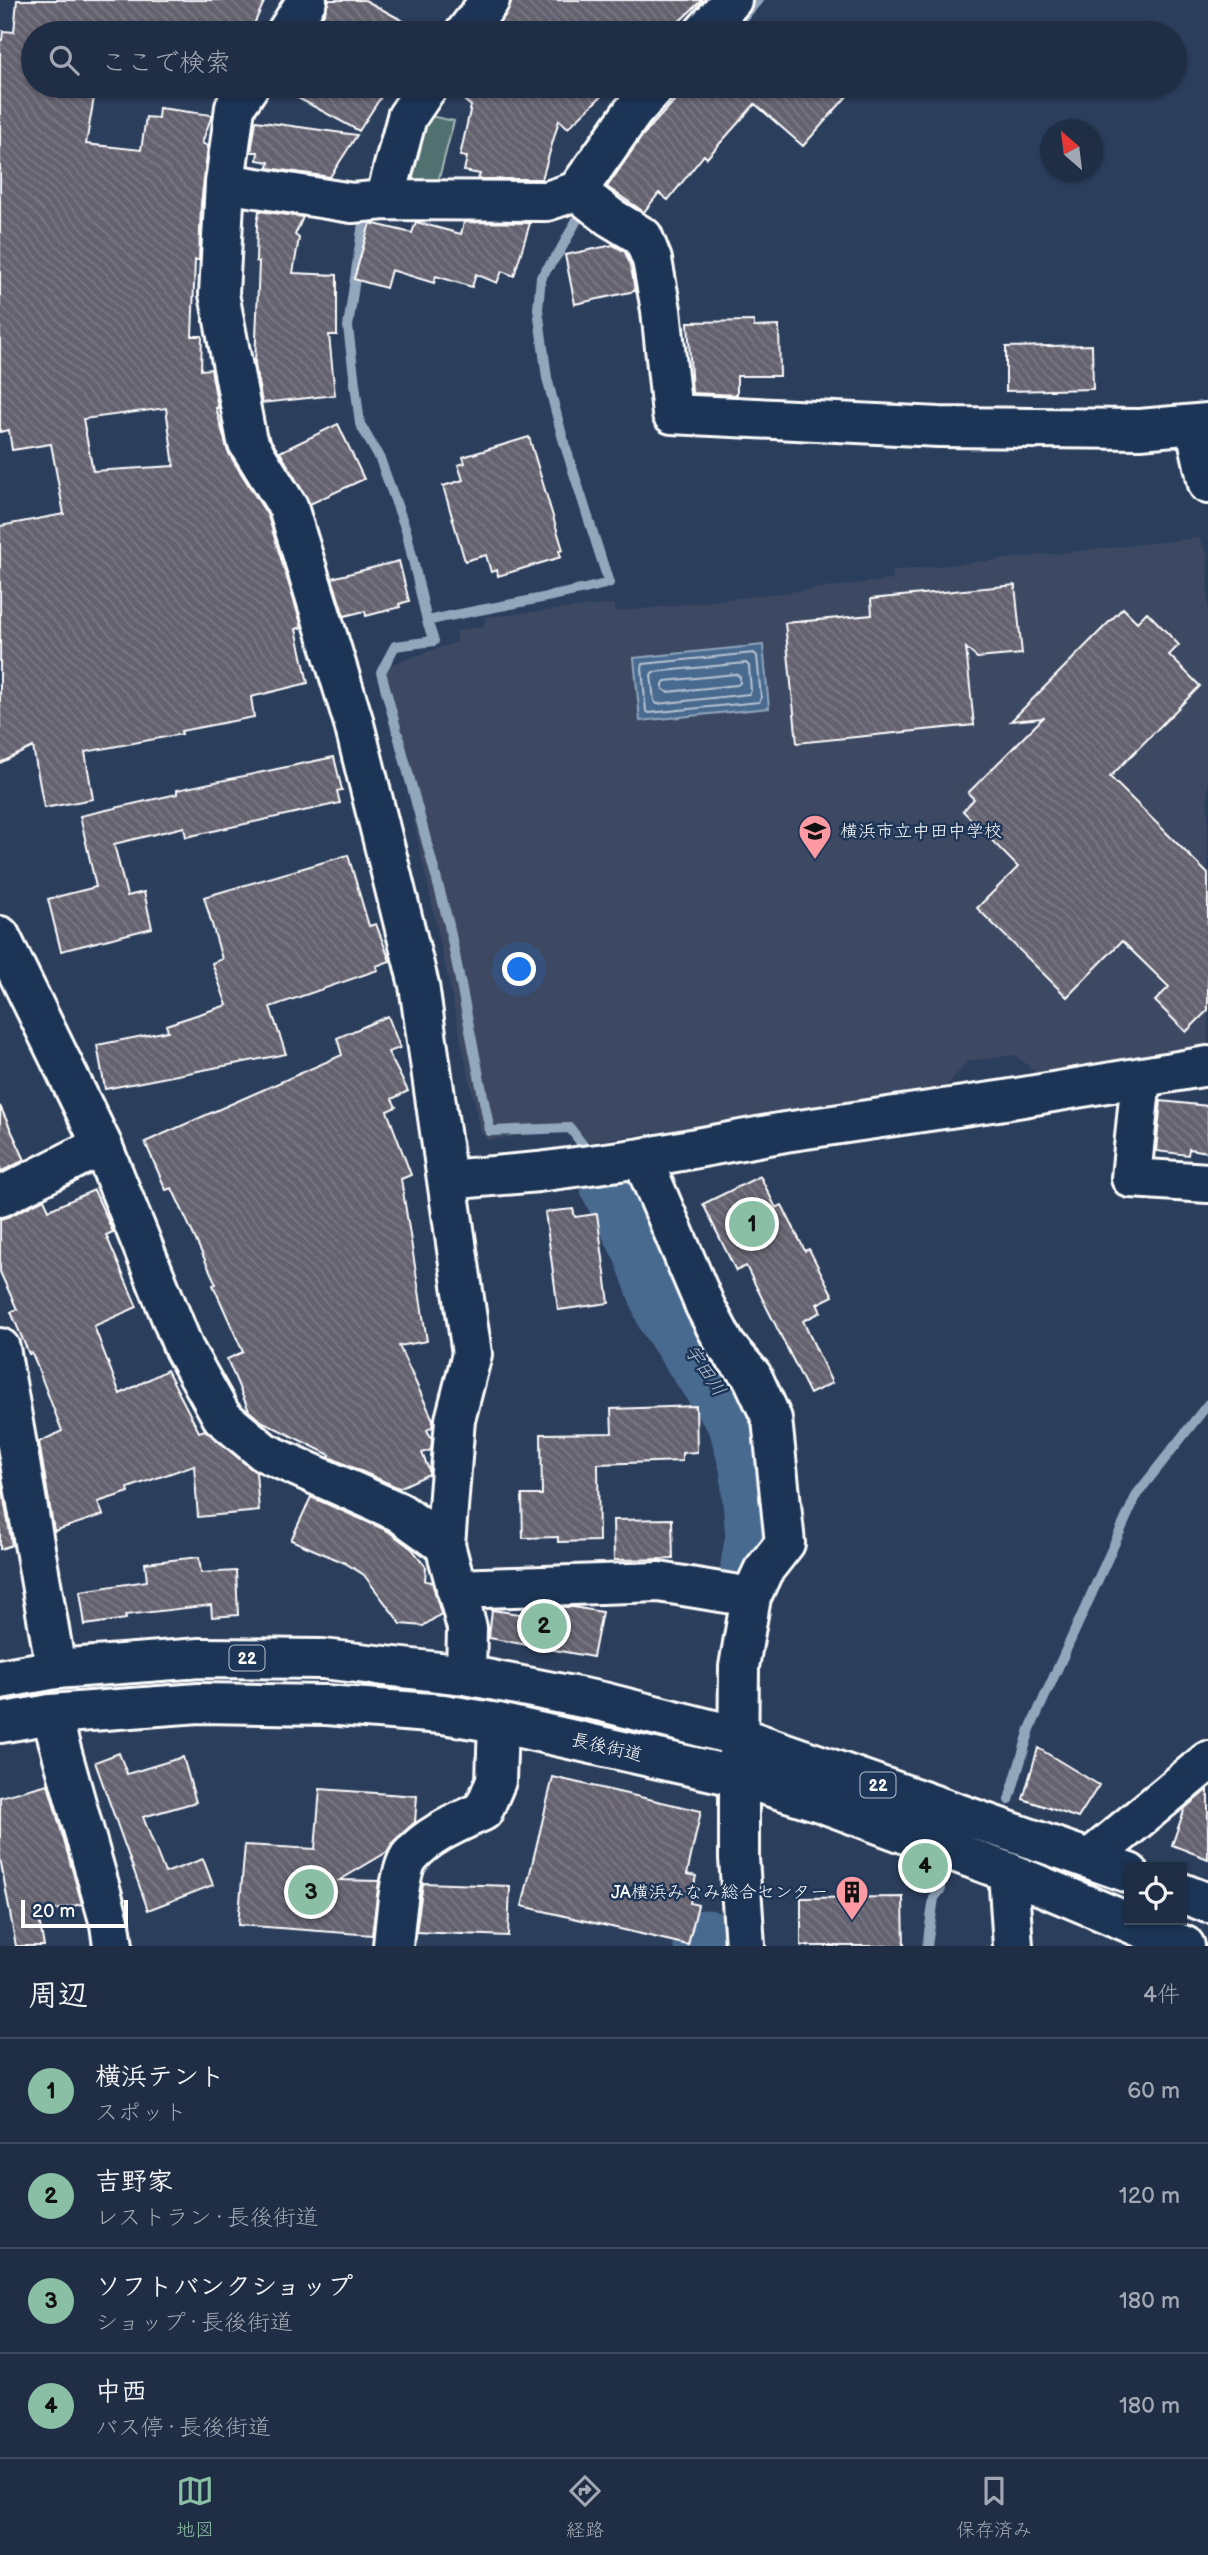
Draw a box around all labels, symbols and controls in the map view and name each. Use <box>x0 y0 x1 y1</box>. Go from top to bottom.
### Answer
search box <box>21 21 1187 98</box>
icon: search <box>45 41 83 79</box>
text: ここで検索 <box>101 48 231 79</box>
north arrow <box>1040 119 1103 182</box>
school or university icon: 横浜市立中田中学校 <box>796 812 834 861</box>
place label: 横浜市立中田中学校 <box>840 821 1002 842</box>
your location <box>502 952 536 986</box>
pin: 1 <box>729 1198 775 1250</box>
water label: 宇田川 <box>679 1341 730 1401</box>
pin: 2 <box>521 1600 567 1652</box>
road number: 22 <box>230 1646 264 1670</box>
street label: 長後街道 <box>569 1729 644 1766</box>
road number: 22 <box>860 1772 896 1798</box>
pin: 4 <box>902 1840 948 1892</box>
map controls <box>1124 1862 1187 1925</box>
button: locate <box>1124 1862 1187 1925</box>
pin: 3 <box>288 1866 334 1918</box>
building icon: JA横浜みなみ総合センター <box>833 1873 871 1922</box>
place label: JA横浜みなみ総合センター <box>611 1882 828 1903</box>
scale bar <box>21 1897 128 1929</box>
text: 20 m <box>32 1900 75 1923</box>
text: 周辺 <box>28 1978 88 2014</box>
text: 4件 <box>1143 1981 1180 2009</box>
text: 横浜テント <box>95 2062 225 2093</box>
text: 1 <box>46 2077 56 2105</box>
text: 60 m <box>1127 2077 1180 2105</box>
text: スポット <box>95 2099 187 2127</box>
text: 吉野家 <box>95 2167 173 2198</box>
text: 2 <box>44 2182 58 2210</box>
text: 120 m <box>1119 2182 1180 2210</box>
text: レストラン · 長後街道 <box>95 2204 319 2232</box>
text: ソフトバンクショップ <box>95 2272 353 2303</box>
text: 3 <box>44 2287 58 2315</box>
text: 180 m <box>1119 2287 1180 2315</box>
text: ショップ · 長後街道 <box>95 2309 293 2337</box>
text: 中西 <box>95 2377 147 2408</box>
text: 4 <box>44 2392 58 2420</box>
text: 180 m <box>1119 2392 1180 2420</box>
text: バス停 · 長後街道 <box>95 2414 271 2442</box>
tab: 地図 <box>176 2472 214 2542</box>
tab: 経路 <box>566 2472 604 2542</box>
tab: 保存済み <box>956 2472 1032 2542</box>

